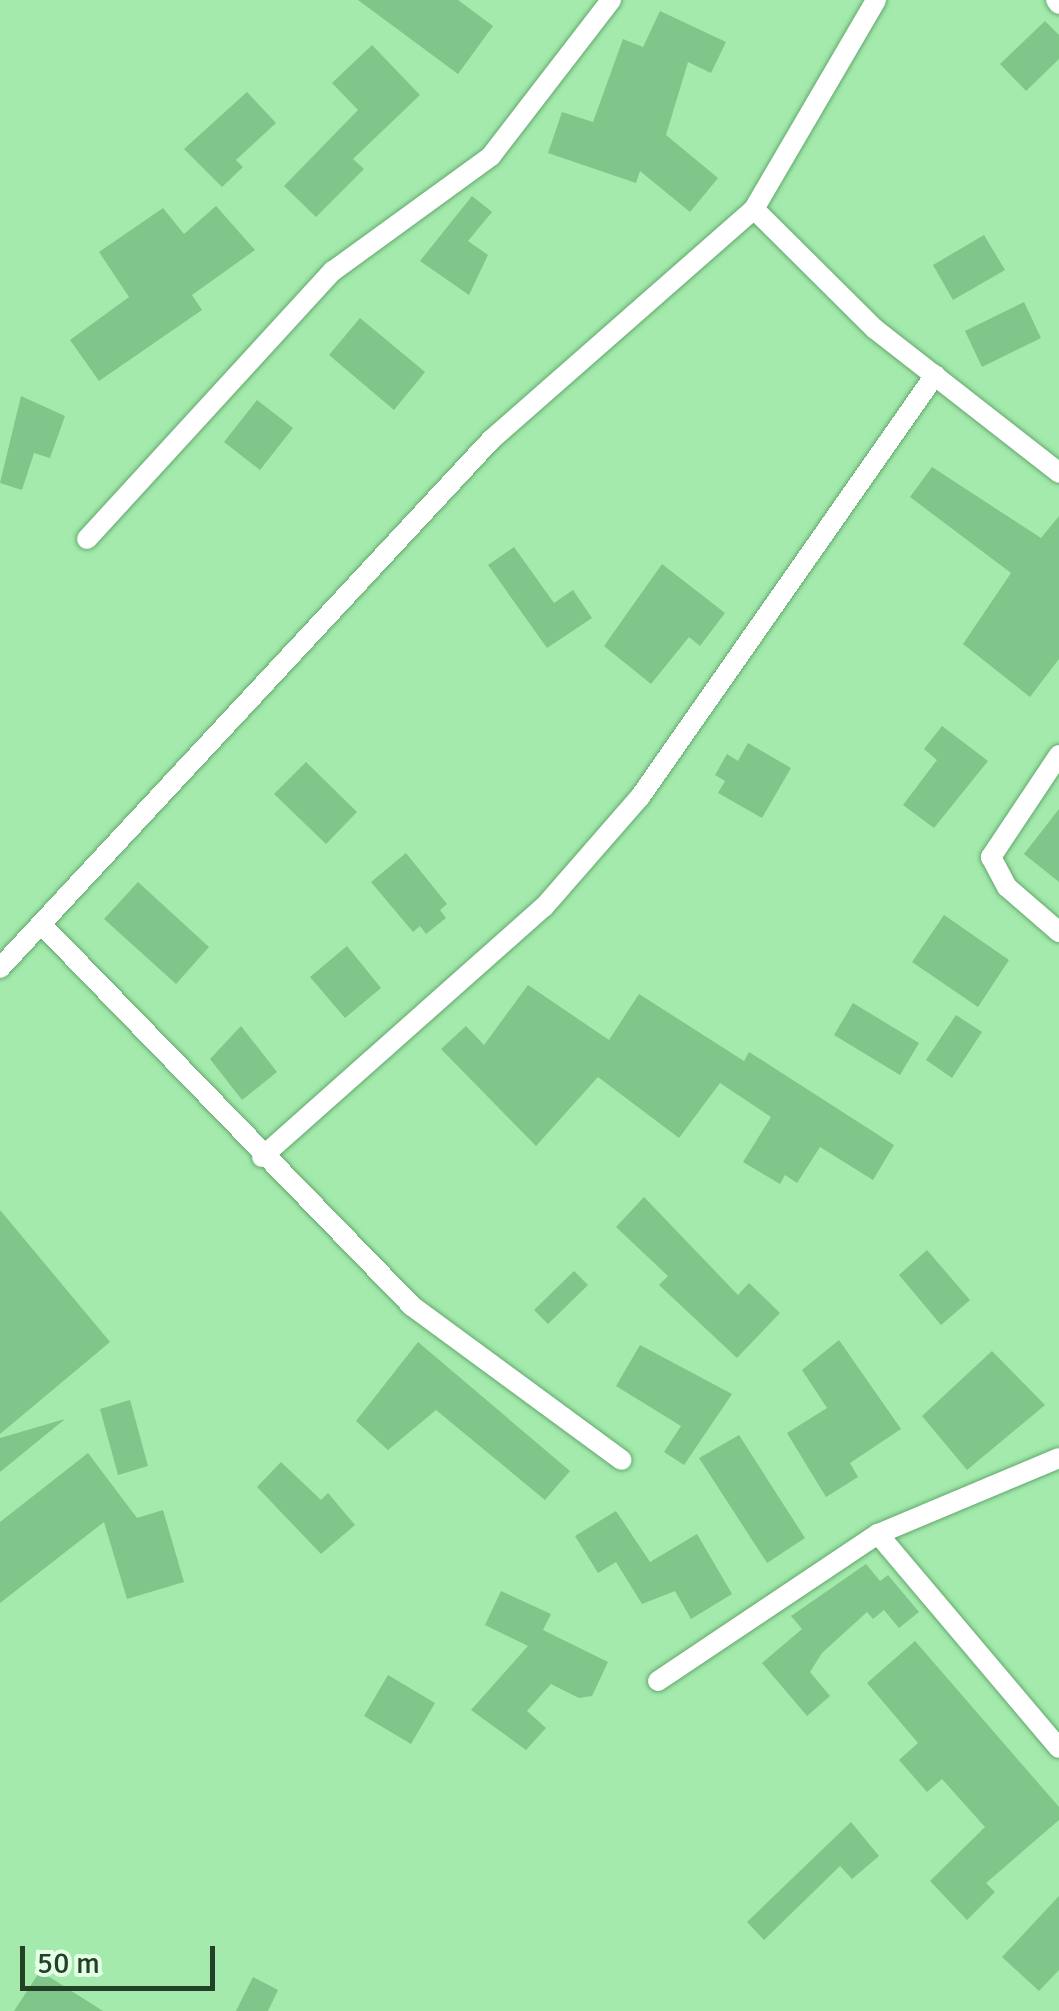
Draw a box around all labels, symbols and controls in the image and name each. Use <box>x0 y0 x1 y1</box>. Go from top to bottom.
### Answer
scale bar <box>25 1926 220 1988</box>
text: 50 m <box>37 1945 100 1982</box>

